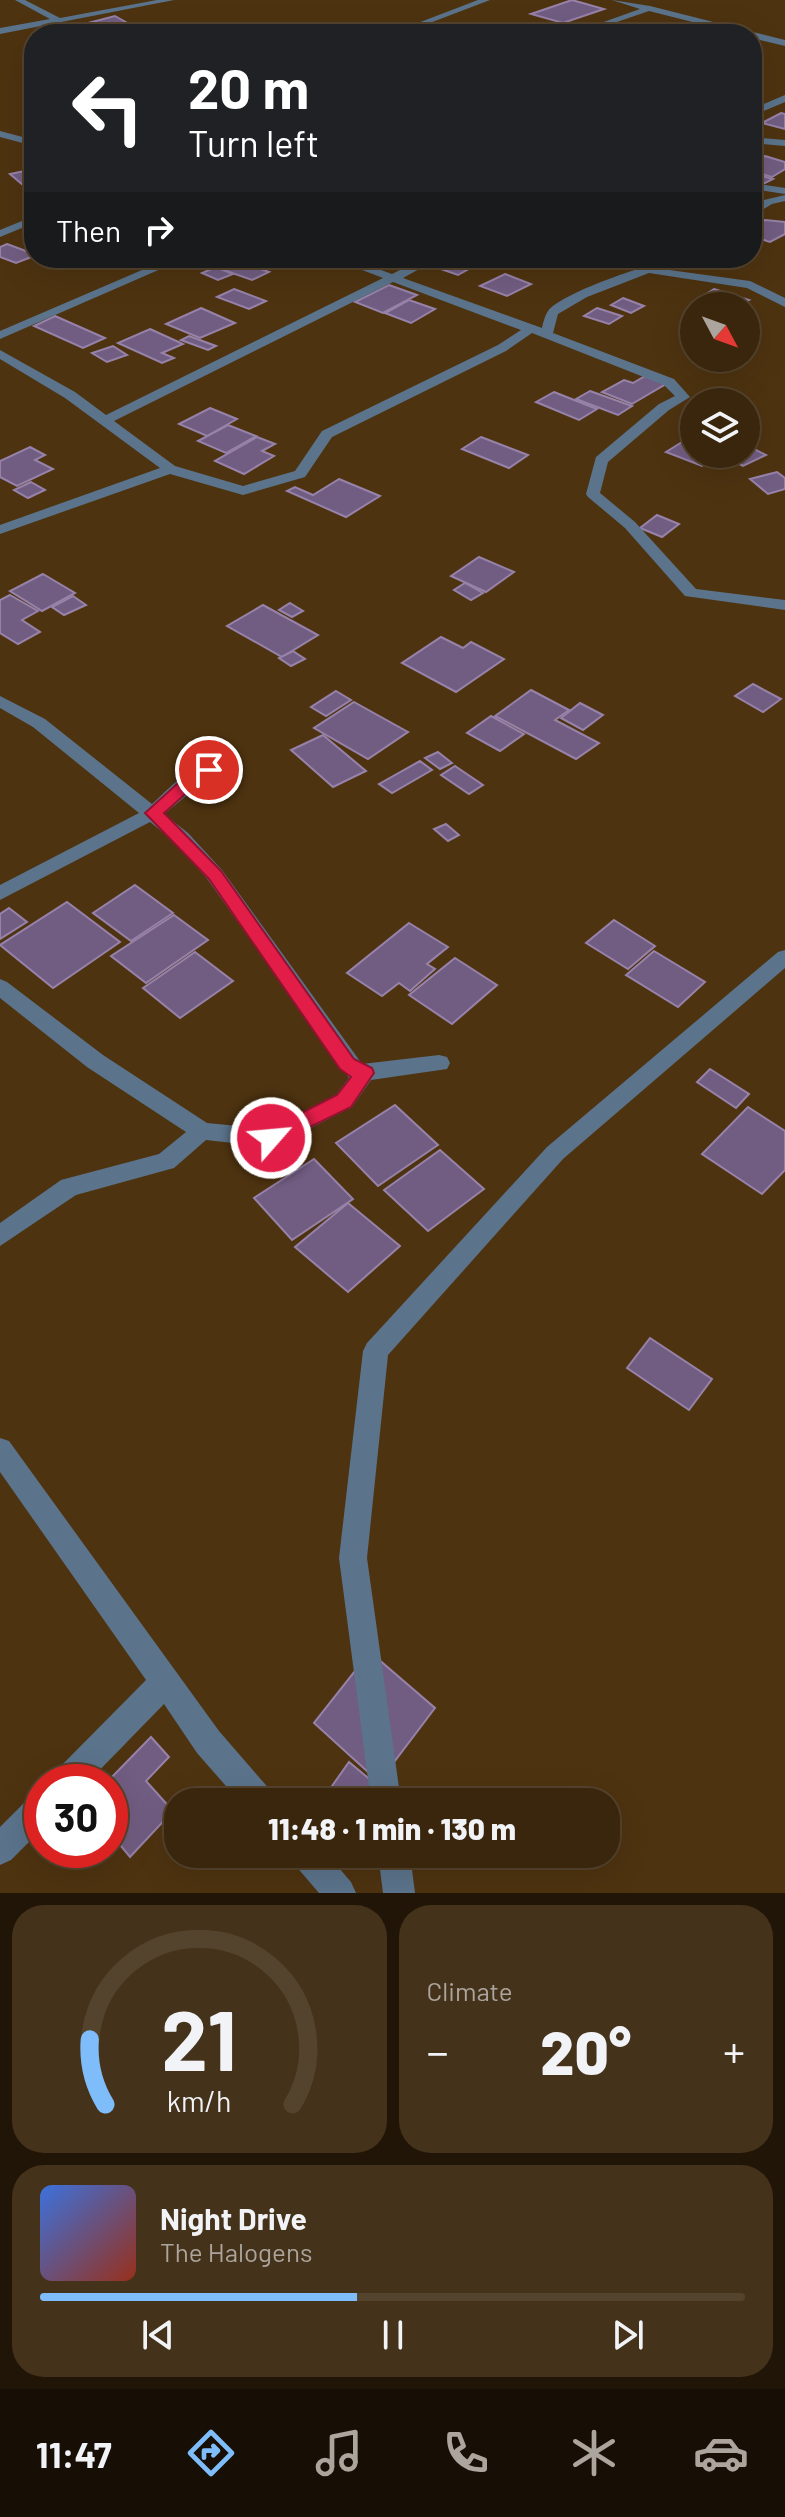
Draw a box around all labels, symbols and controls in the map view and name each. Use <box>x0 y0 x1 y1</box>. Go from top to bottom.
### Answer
text: 20 m <box>188 53 309 120</box>
icon: left <box>56 56 160 160</box>
text: Turn left <box>188 121 319 164</box>
icon: right <box>137 208 181 252</box>
text: Then <box>56 212 121 248</box>
north arrow <box>680 292 760 372</box>
map controls <box>680 292 760 468</box>
button: layers <box>680 388 760 468</box>
pin <box>175 736 243 804</box>
icon: arrive <box>187 748 231 792</box>
position arrow <box>229 1096 313 1180</box>
speed limit sign: 30 <box>24 1764 128 1868</box>
text: 11:48 · 1 min · 130 m <box>268 1810 516 1846</box>
text: Climate <box>427 1975 513 2006</box>
text: 21 <box>161 1988 237 2088</box>
text: 20° <box>540 2015 631 2087</box>
text: − <box>427 2024 449 2077</box>
text: + <box>723 2024 745 2077</box>
text: km/h <box>167 2083 232 2118</box>
text: Night Drive <box>160 2200 307 2236</box>
text: The Halogens <box>160 2236 312 2267</box>
icon: previous <box>136 2313 180 2357</box>
icon: pause <box>371 2313 415 2357</box>
icon: next <box>606 2313 650 2357</box>
icon: directions <box>183 2425 239 2481</box>
icon: music <box>311 2425 367 2481</box>
icon: phone <box>438 2425 494 2481</box>
icon: climate <box>566 2425 622 2481</box>
icon: car <box>693 2425 749 2481</box>
text: 11:47 <box>36 2432 112 2475</box>

